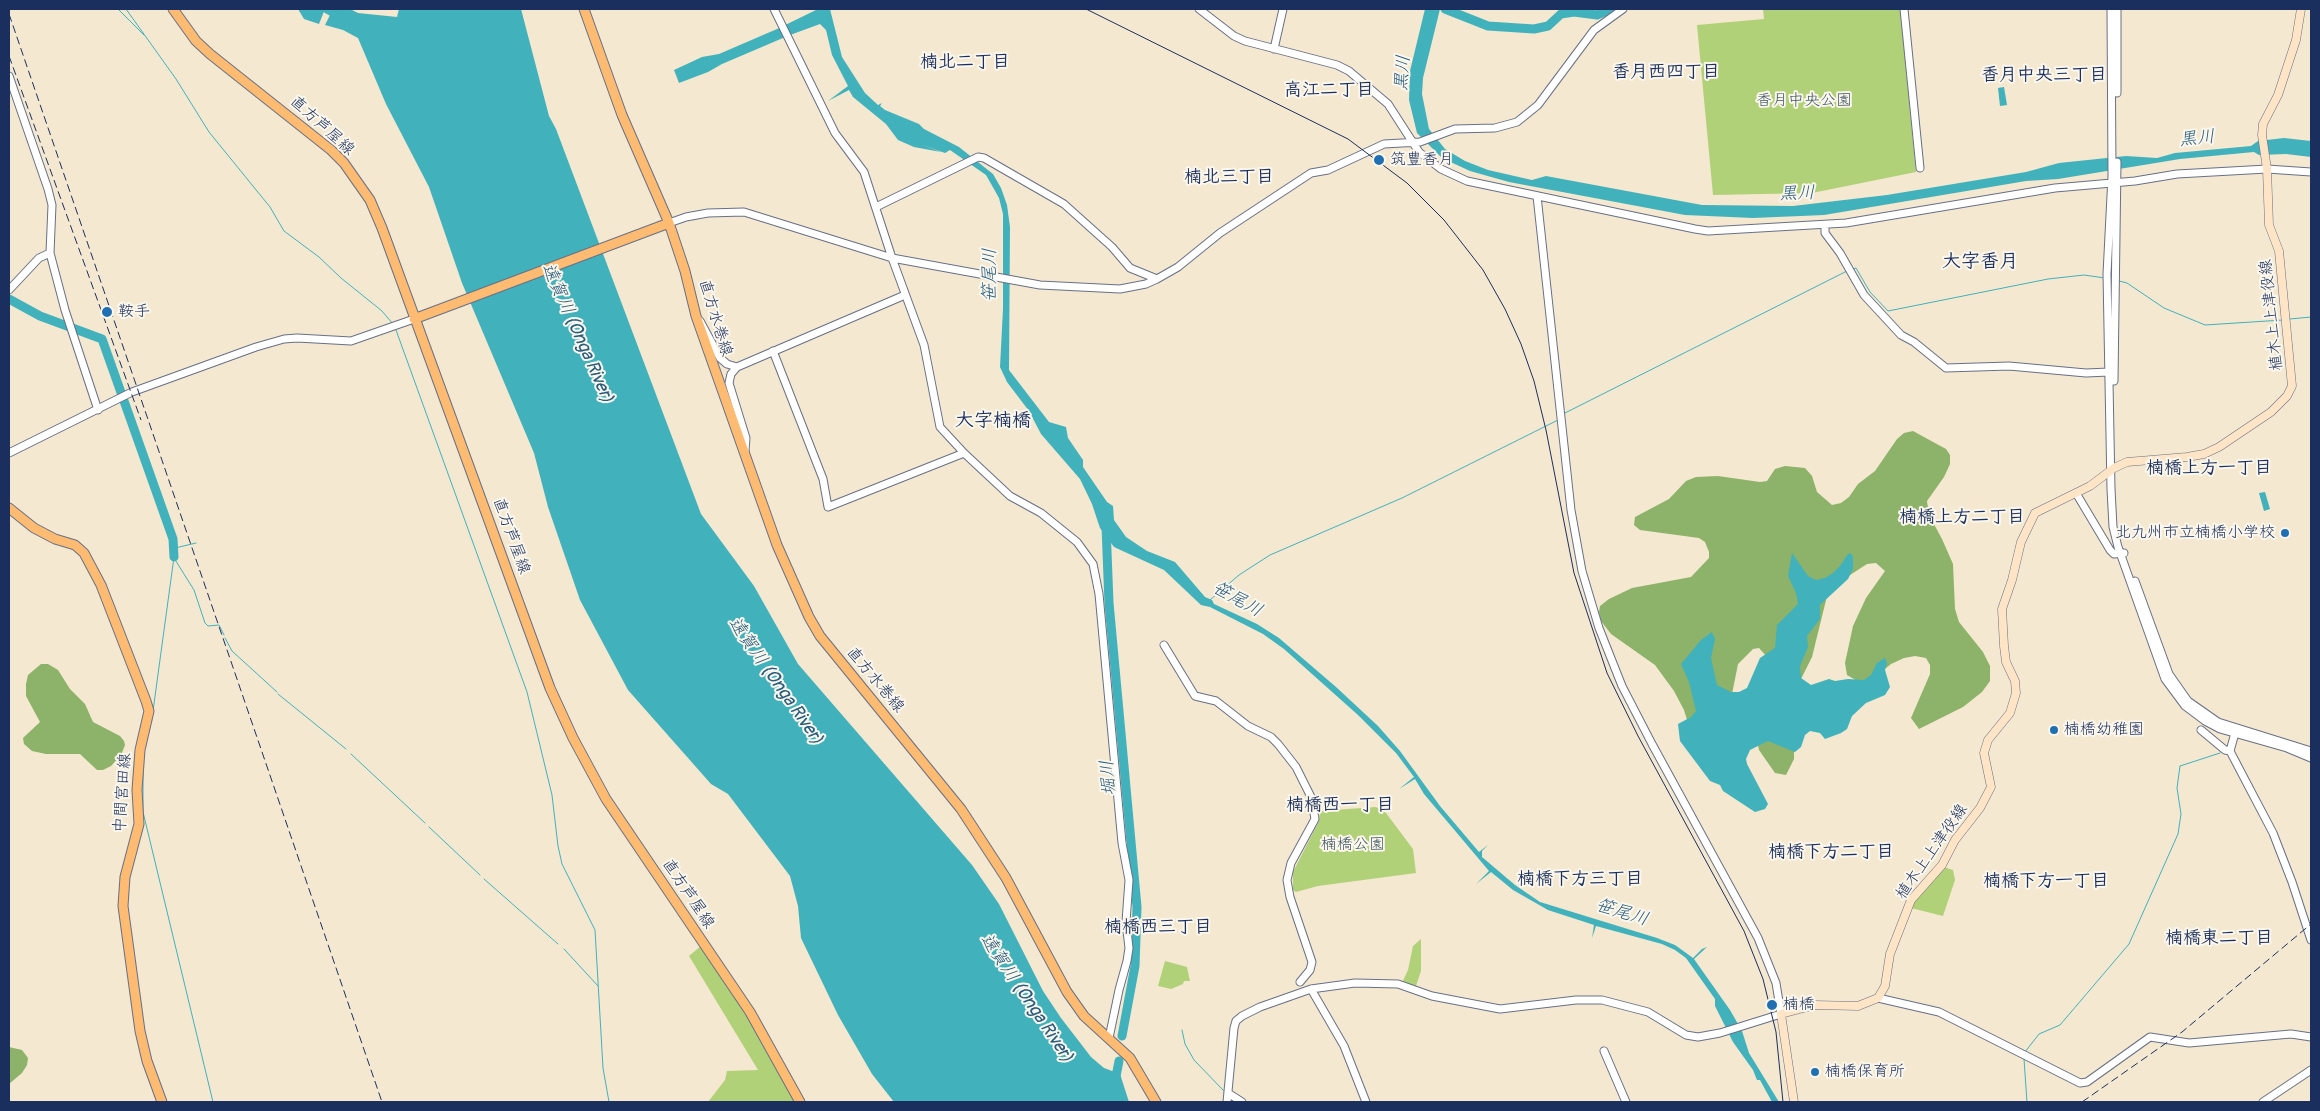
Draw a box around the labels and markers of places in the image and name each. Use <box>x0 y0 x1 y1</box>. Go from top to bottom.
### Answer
place label: 筑豊香月 <box>1390 150 1454 170</box>
marker: 筑豊香月 <box>1372 153 1386 167</box>
place label: 鞍手 <box>118 302 150 322</box>
marker: 鞍手 <box>100 305 114 319</box>
place label: 北九州市立楠橋小学校 <box>2115 523 2275 543</box>
marker: 北九州市立楠橋小学校 <box>2279 527 2291 539</box>
place label: 楠橋幼稚園 <box>2064 720 2144 740</box>
marker: 楠橋幼稚園 <box>2048 724 2060 736</box>
place label: 楠橋 <box>1783 995 1815 1015</box>
marker: 楠橋 <box>1765 998 1779 1012</box>
place label: 楠橋保育所 <box>1825 1062 1905 1082</box>
marker: 楠橋保育所 <box>1809 1066 1821 1078</box>

